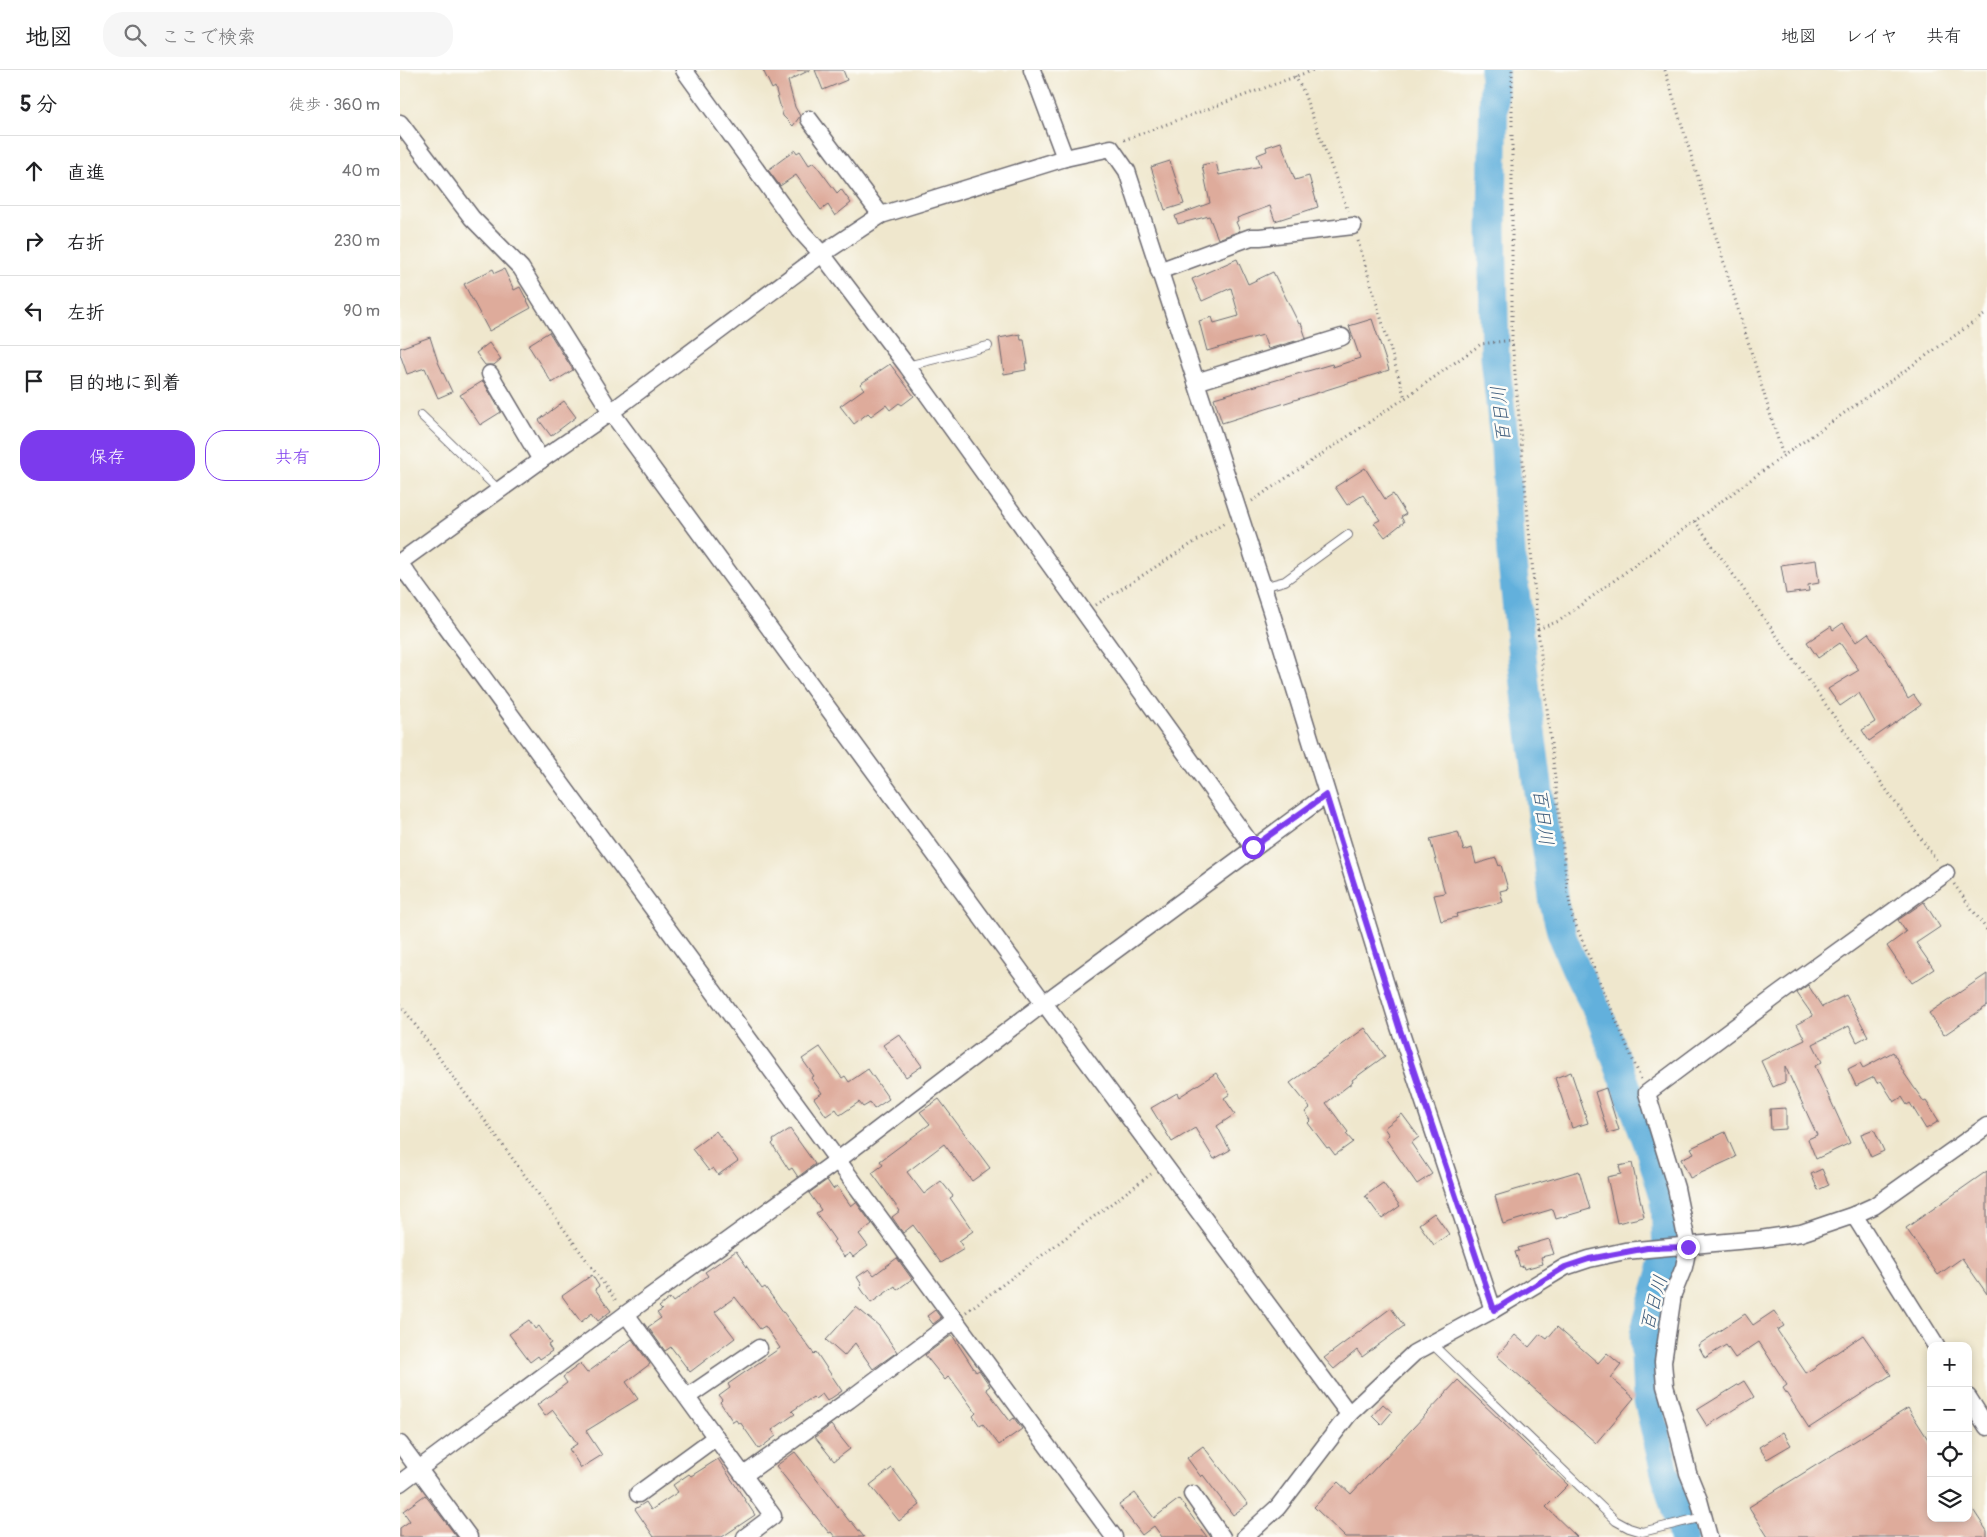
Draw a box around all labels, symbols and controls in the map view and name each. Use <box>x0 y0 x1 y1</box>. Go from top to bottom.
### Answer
search box <box>103 12 453 57</box>
icon: search <box>121 21 149 49</box>
text: 地図 <box>25 23 73 52</box>
text: ここで検索 <box>161 25 256 49</box>
text: 地図 <box>1781 25 1817 48</box>
text: レイヤ <box>1845 25 1898 48</box>
text: 共有 <box>1926 25 1962 48</box>
text: 5 分 <box>20 91 57 118</box>
text: 徒歩 · 360 m <box>289 95 380 115</box>
icon: ahead <box>20 157 48 185</box>
text: 直進 <box>67 161 105 185</box>
text: 40 m <box>342 161 380 181</box>
icon: right <box>20 227 48 255</box>
text: 右折 <box>67 231 105 255</box>
text: 230 m <box>334 231 380 251</box>
icon: left <box>20 297 48 325</box>
text: 左折 <box>67 301 105 325</box>
text: 90 m <box>343 301 380 321</box>
icon: arrive <box>20 367 48 395</box>
text: 目的地に到着 <box>67 371 181 395</box>
water label: 百日川 <box>1486 384 1516 444</box>
button: 保存 <box>20 430 195 481</box>
button: 共有 <box>205 430 380 481</box>
water label: 百日川 <box>1528 787 1558 847</box>
route start <box>1242 836 1265 859</box>
route end <box>1677 1236 1700 1259</box>
water label: 百日川 <box>1635 1272 1673 1334</box>
map controls <box>1927 1342 1972 1522</box>
button: + <box>1927 1342 1972 1387</box>
button: − <box>1927 1387 1972 1432</box>
button: locate <box>1927 1432 1972 1477</box>
button: layers <box>1927 1477 1972 1522</box>

